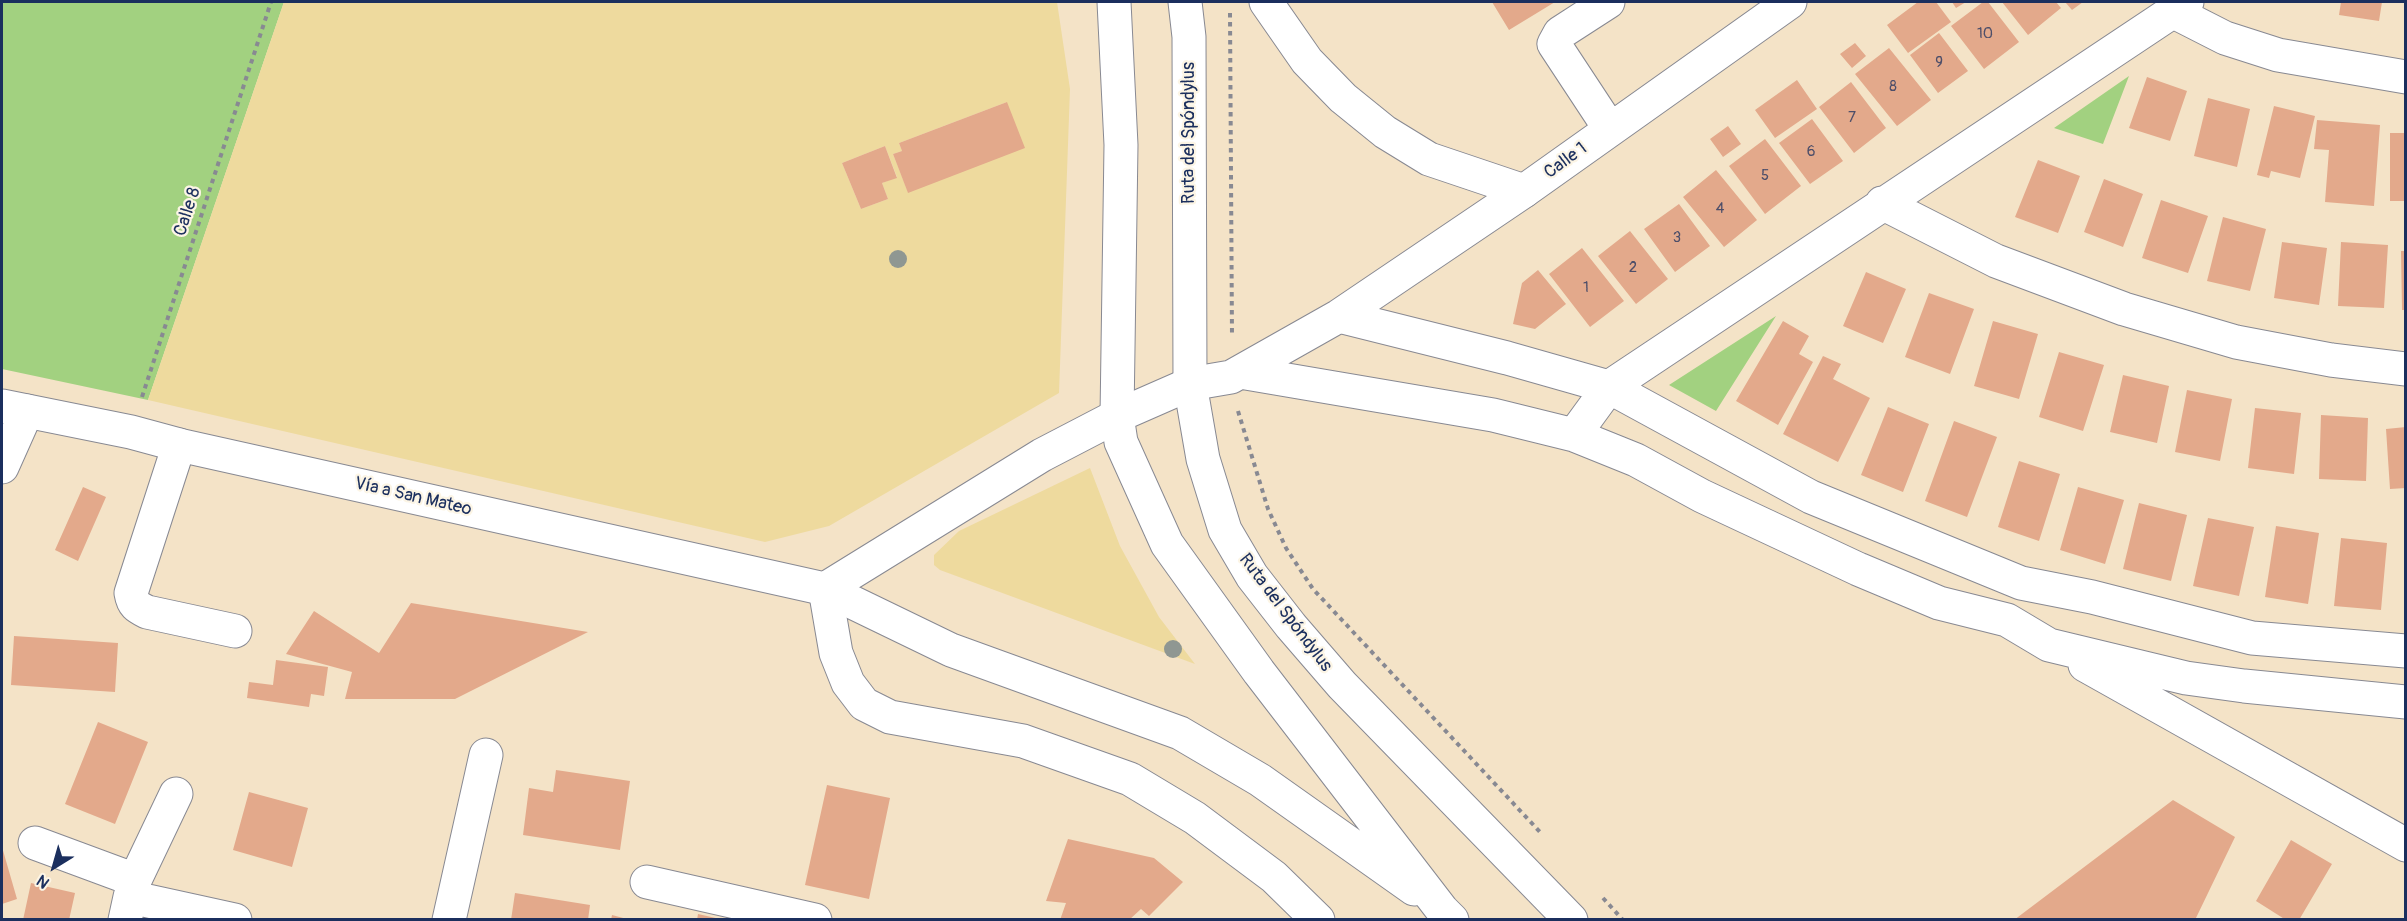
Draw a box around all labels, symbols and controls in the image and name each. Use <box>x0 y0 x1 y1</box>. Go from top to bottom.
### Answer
house number: 10 <box>1977 25 1993 43</box>
house number: 9 <box>1935 54 1943 72</box>
street label: Ruta del Spóndylus <box>1178 62 1200 204</box>
house number: 8 <box>1889 78 1897 96</box>
house number: 7 <box>1848 109 1856 127</box>
street label: Calle 1 <box>1540 138 1592 184</box>
house number: 6 <box>1807 143 1815 161</box>
house number: 5 <box>1761 167 1769 185</box>
street label: Calle 8 <box>170 185 206 239</box>
house number: 4 <box>1716 200 1724 218</box>
house number: 3 <box>1673 229 1681 247</box>
house number: 2 <box>1629 259 1637 277</box>
house number: 1 <box>1583 279 1589 297</box>
street label: Vía a San Mateo <box>352 473 474 521</box>
street label: Ruta del Spóndylus <box>1234 550 1336 676</box>
north arrow <box>24 837 84 897</box>
text: N <box>33 870 54 893</box>

